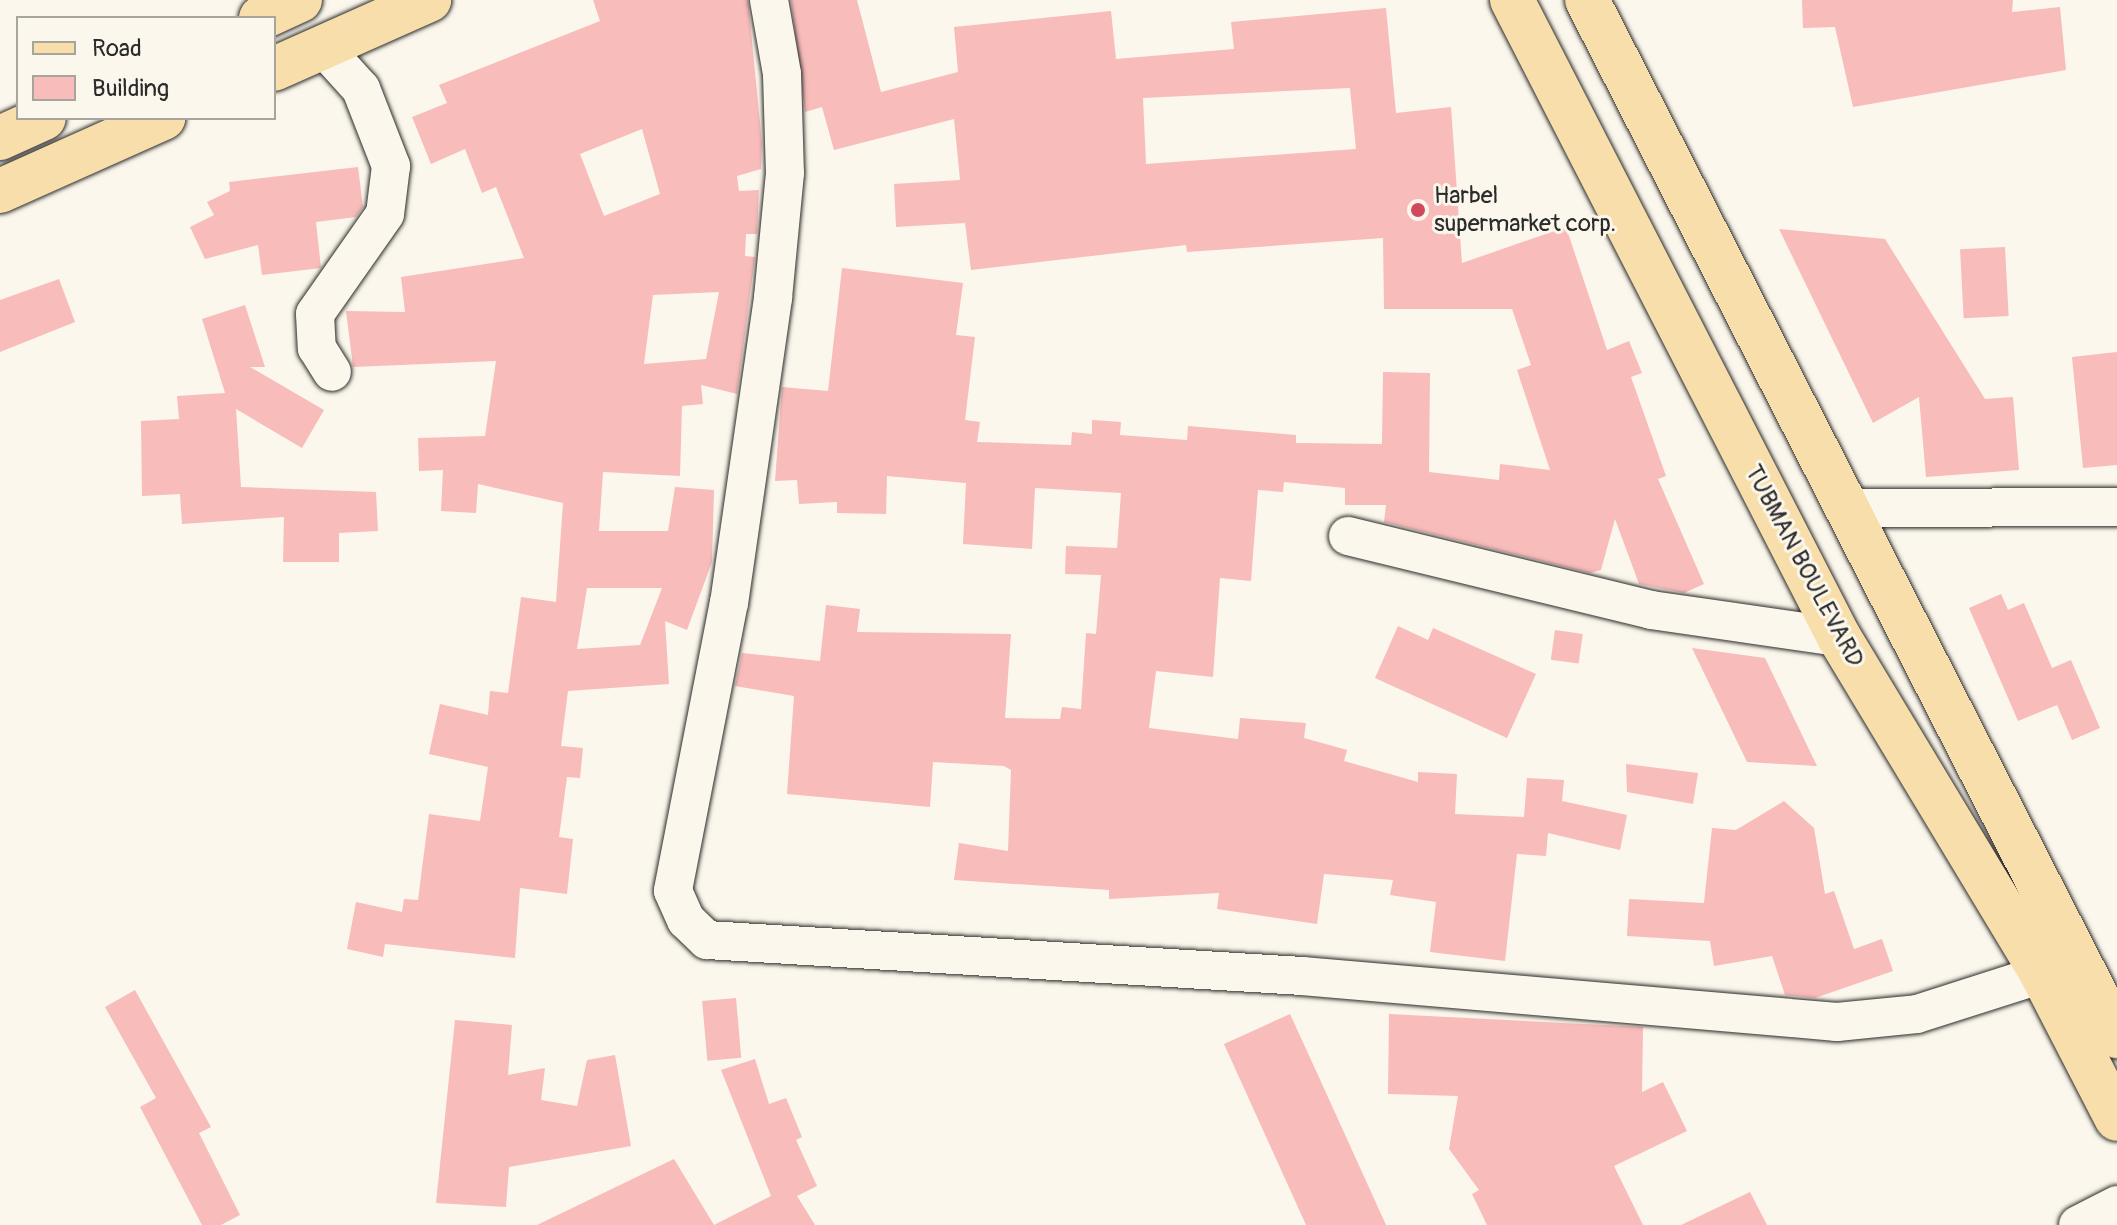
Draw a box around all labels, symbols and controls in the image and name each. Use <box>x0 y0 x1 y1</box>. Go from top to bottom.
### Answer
legend <box>16 16 276 120</box>
text: Road <box>92 34 142 63</box>
text: Building <box>92 74 169 103</box>
place label: Harbel supermarket corp. <box>1434 182 1616 238</box>
marker: Harbel supermarket corp. <box>1409 201 1427 219</box>
street label: TUBMAN BOULEVARD <box>1739 460 1869 672</box>

